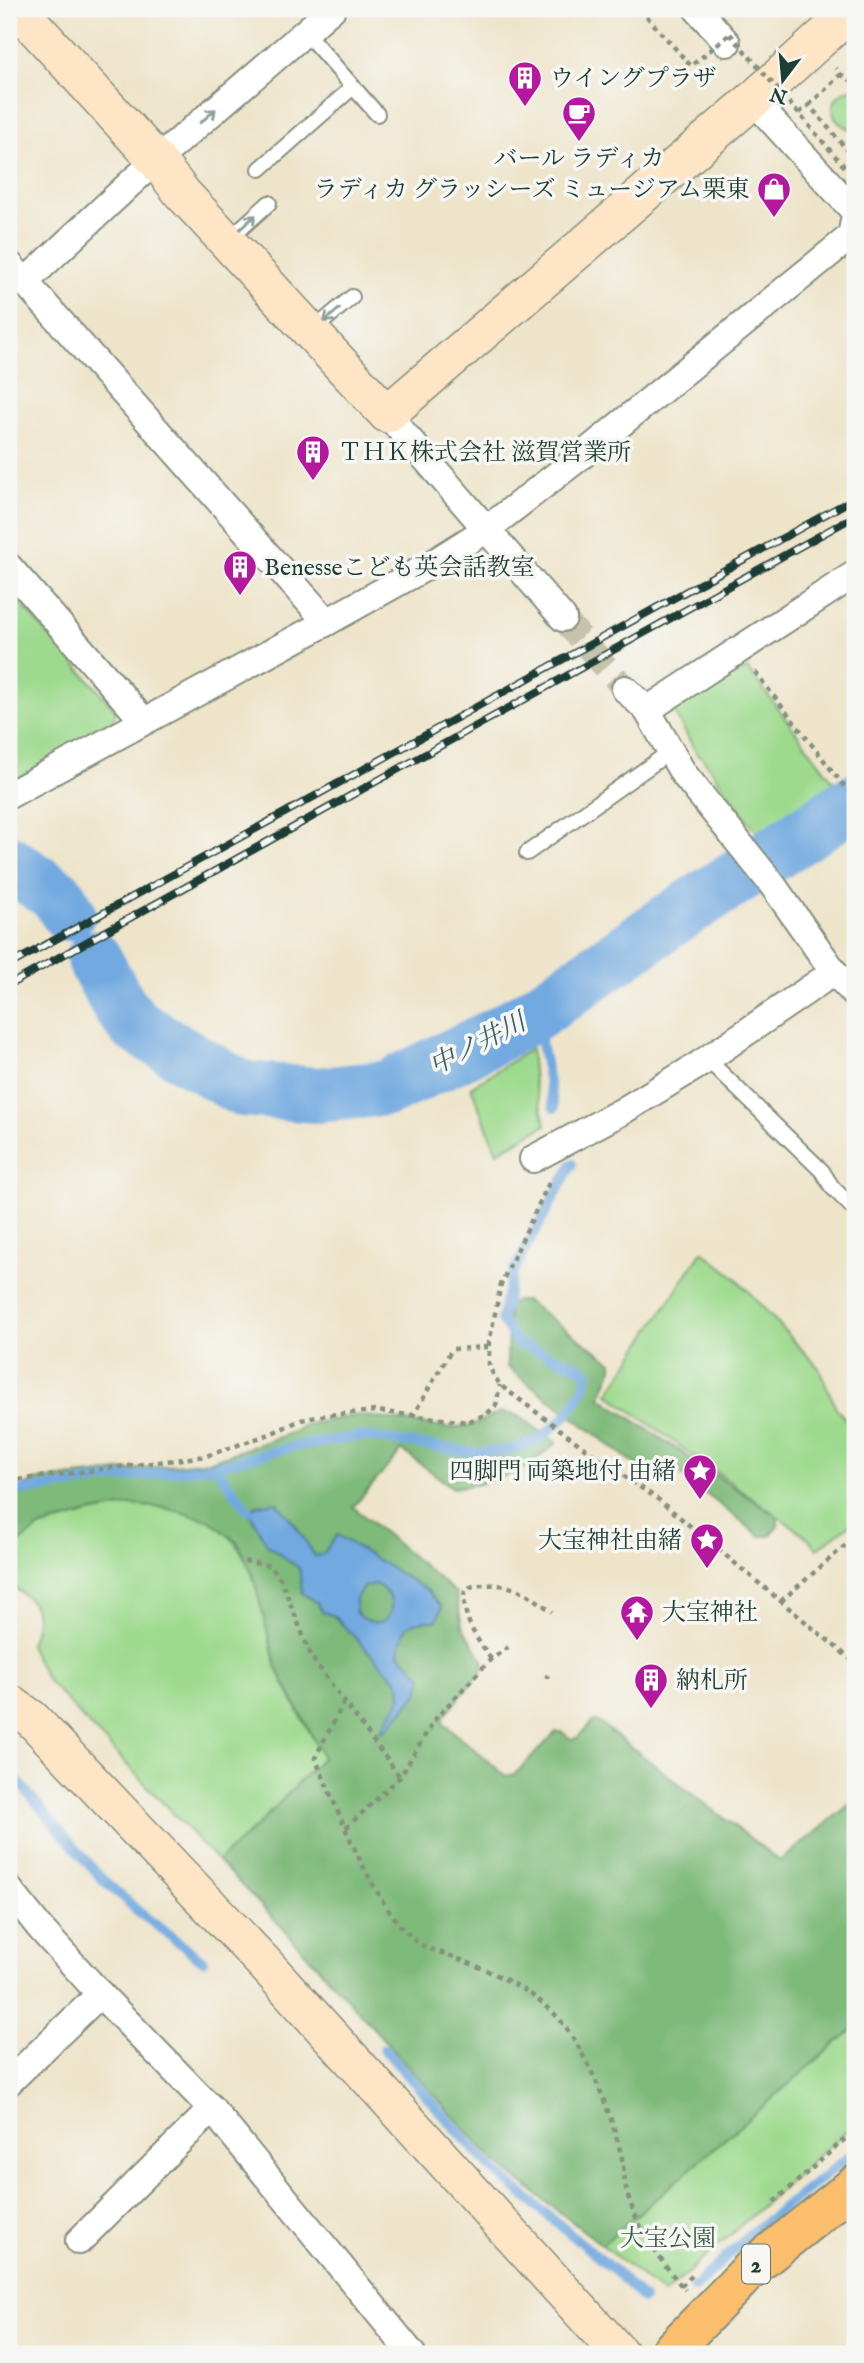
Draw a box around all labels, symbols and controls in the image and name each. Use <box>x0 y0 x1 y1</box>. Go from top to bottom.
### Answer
north arrow <box>748 46 818 116</box>
building icon: ウイングプラザ <box>506 59 544 108</box>
place label: ウイングプラザ <box>550 64 717 95</box>
text: N <box>767 80 791 108</box>
cafe icon: バール ラディカ <box>560 94 598 143</box>
one-way arrow <box>199 108 217 124</box>
place label: バール ラディカ <box>494 144 664 175</box>
shop icon: ラディカ グラッシーズ ミュージアム栗東 <box>755 170 793 219</box>
place label: ラディカ グラッシーズ ミュージアム栗東 <box>314 175 750 206</box>
one-way arrow <box>239 214 256 231</box>
one-way arrow <box>323 307 341 323</box>
building icon: ＴＨＫ株式会社 滋賀営業所 <box>294 433 332 482</box>
place label: ＴＨＫ株式会社 滋賀営業所 <box>338 438 631 469</box>
building icon: Benesseこども英会話教室 <box>221 548 259 597</box>
place label: Benesseこども英会話教室 <box>264 553 535 584</box>
water label: 中ノ井川 <box>424 1005 534 1083</box>
place icon: 四脚門 両築地付 由緒 <box>681 1452 719 1501</box>
place label: 四脚門 両築地付 由緒 <box>450 1457 676 1488</box>
place icon: 大宝神社由緒 <box>688 1521 726 1570</box>
place label: 大宝神社由緒 <box>538 1526 682 1557</box>
temple icon: 大宝神社 <box>618 1593 656 1642</box>
place label: 大宝神社 <box>662 1598 758 1629</box>
building icon: 納札所 <box>632 1661 670 1710</box>
place label: 納札所 <box>676 1666 748 1697</box>
park label: 大宝公園 <box>620 2224 716 2255</box>
road number: 2 <box>742 2244 770 2284</box>

